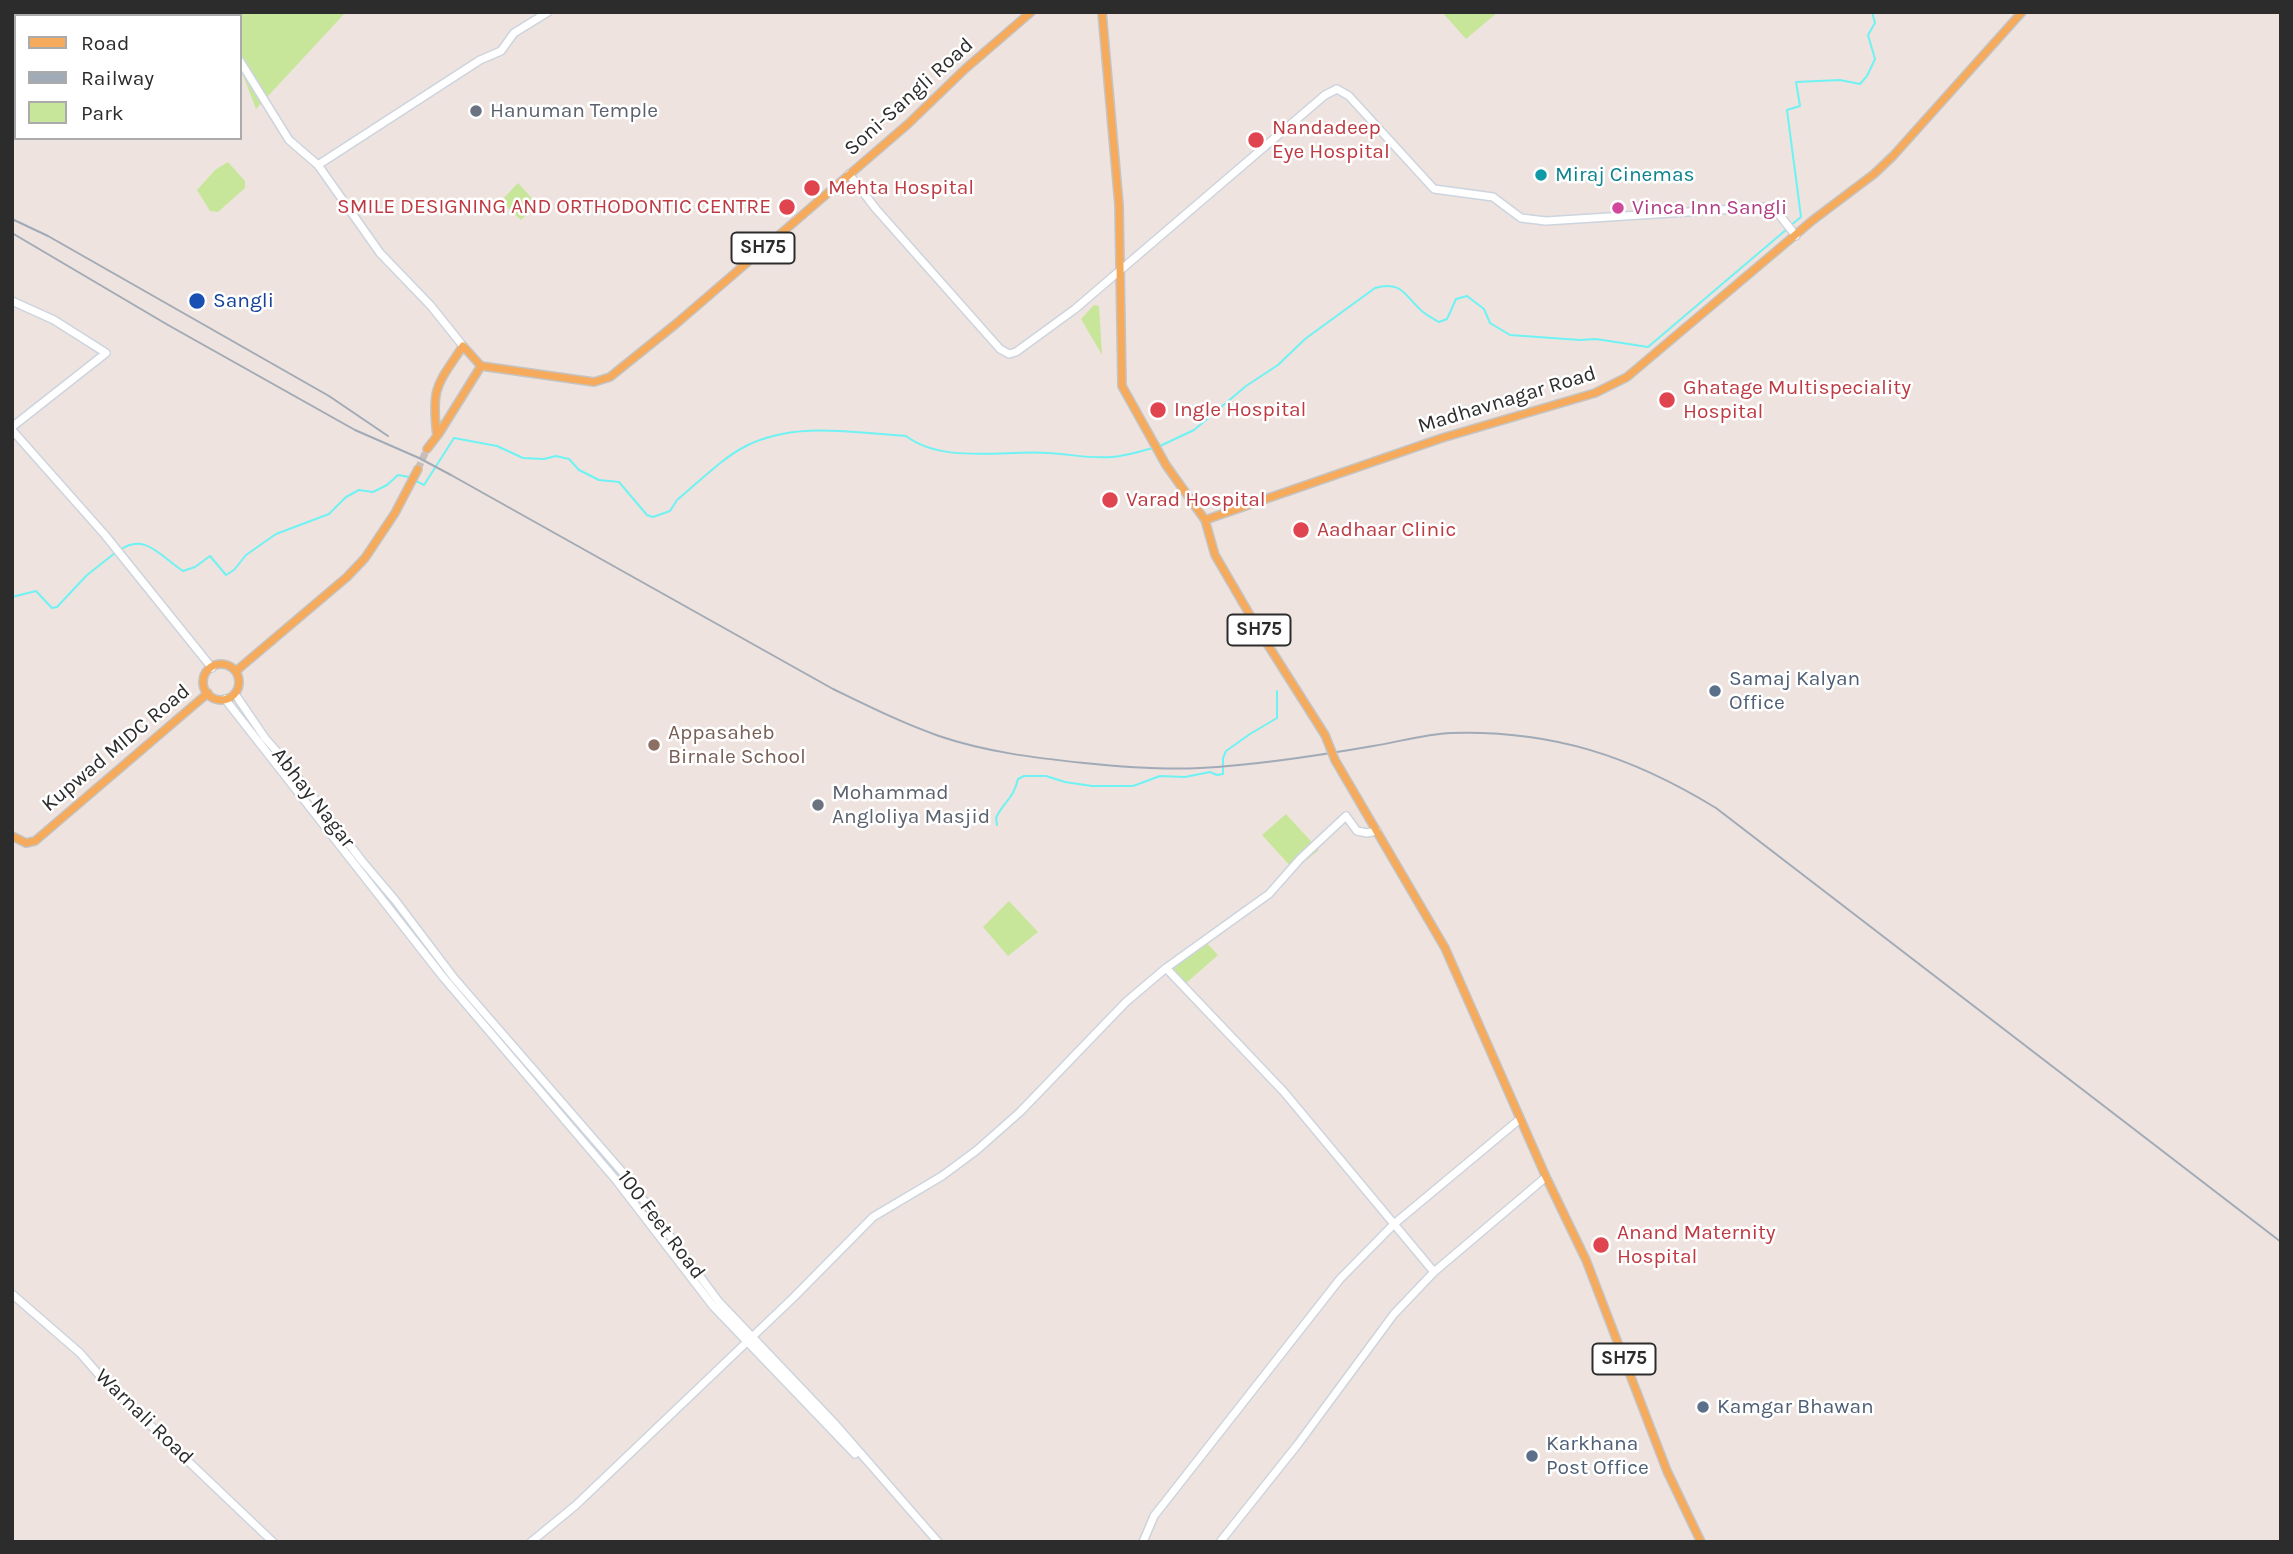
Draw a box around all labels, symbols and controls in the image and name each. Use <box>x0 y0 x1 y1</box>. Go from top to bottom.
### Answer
legend <box>14 14 242 140</box>
text: Road <box>81 31 129 55</box>
street label: Soni-Sangli Road <box>839 33 979 161</box>
text: Railway <box>81 66 154 90</box>
place label: Hanuman Temple <box>490 98 658 124</box>
text: Park <box>81 101 124 125</box>
marker: Hanuman Temple <box>468 103 484 119</box>
place label: Nandadeep Eye Hospital <box>1272 115 1390 165</box>
marker: Nandadeep Eye Hospital <box>1246 130 1266 150</box>
place label: Miraj Cinemas <box>1555 162 1695 188</box>
marker: Miraj Cinemas <box>1533 167 1549 183</box>
place label: Mehta Hospital <box>828 175 974 201</box>
marker: Mehta Hospital <box>802 178 822 198</box>
place label: SMILE DESIGNING AND ORTHODONTIC CENTRE <box>337 194 771 220</box>
place label: Vinca Inn Sangli <box>1632 195 1787 221</box>
marker: SMILE DESIGNING AND ORTHODONTIC CENTRE <box>777 197 797 217</box>
marker: Vinca Inn Sangli <box>1610 200 1626 216</box>
road number: SH75 <box>732 232 794 264</box>
place label: Sangli <box>213 288 274 314</box>
marker: Sangli <box>187 291 207 311</box>
street label: Madhavnagar Road <box>1415 361 1599 439</box>
place label: Ghatage Multispeciality Hospital <box>1683 375 1911 425</box>
marker: Ghatage Multispeciality Hospital <box>1657 390 1677 410</box>
place label: Ingle Hospital <box>1174 397 1306 423</box>
marker: Ingle Hospital <box>1148 400 1168 420</box>
place label: Varad Hospital <box>1126 487 1266 513</box>
marker: Varad Hospital <box>1100 490 1120 510</box>
place label: Aadhaar Clinic <box>1317 517 1456 543</box>
marker: Aadhaar Clinic <box>1291 520 1311 540</box>
road number: SH75 <box>1228 614 1290 646</box>
place label: Samaj Kalyan Office <box>1729 666 1860 716</box>
street label: Kupwad MIDC Road <box>37 679 195 817</box>
marker: Samaj Kalyan Office <box>1707 683 1723 699</box>
place label: Appasaheb Birnale School <box>668 720 806 770</box>
marker: Appasaheb Birnale School <box>646 737 662 753</box>
street label: Abhay Nagar <box>266 743 360 853</box>
place label: Mohammad Angloliya Masjid <box>832 780 990 830</box>
marker: Mohammad Angloliya Masjid <box>810 797 826 813</box>
street label: 100 Feet Road <box>612 1165 710 1285</box>
place label: Anand Maternity Hospital <box>1617 1220 1776 1270</box>
marker: Anand Maternity Hospital <box>1591 1235 1611 1255</box>
road number: SH75 <box>1592 1344 1656 1374</box>
street label: Warnali Road <box>90 1364 198 1470</box>
place label: Kamgar Bhawan <box>1717 1394 1874 1420</box>
marker: Kamgar Bhawan <box>1695 1399 1711 1415</box>
place label: Karkhana Post Office <box>1546 1431 1649 1481</box>
marker: Karkhana Post Office <box>1524 1448 1540 1464</box>

